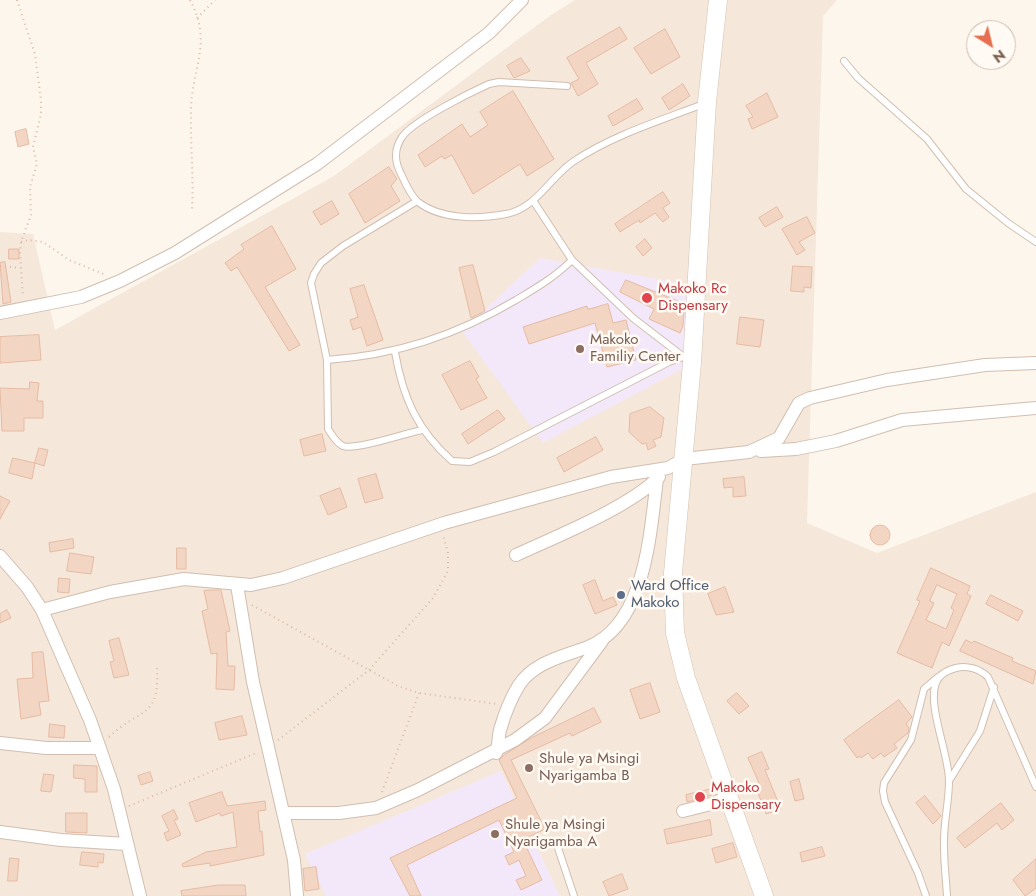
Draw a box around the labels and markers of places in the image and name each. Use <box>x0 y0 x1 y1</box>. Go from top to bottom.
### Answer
place label: Makoko Rc Dispensary <box>658 280 728 315</box>
marker: Makoko Rc Dispensary <box>640 291 654 305</box>
place label: Makoko Familiy Center <box>590 331 681 366</box>
marker: Makoko Familiy Center <box>574 343 586 355</box>
place label: Ward Office Makoko <box>631 577 709 612</box>
marker: Ward Office Makoko <box>615 589 627 601</box>
place label: Shule ya Msingi Nyarigamba B <box>539 750 639 785</box>
marker: Shule ya Msingi Nyarigamba B <box>523 762 535 774</box>
place label: Makoko Dispensary <box>711 779 781 814</box>
marker: Makoko Dispensary <box>693 790 707 804</box>
place label: Shule ya Msingi Nyarigamba A <box>505 816 605 851</box>
marker: Shule ya Msingi Nyarigamba A <box>489 828 501 840</box>

